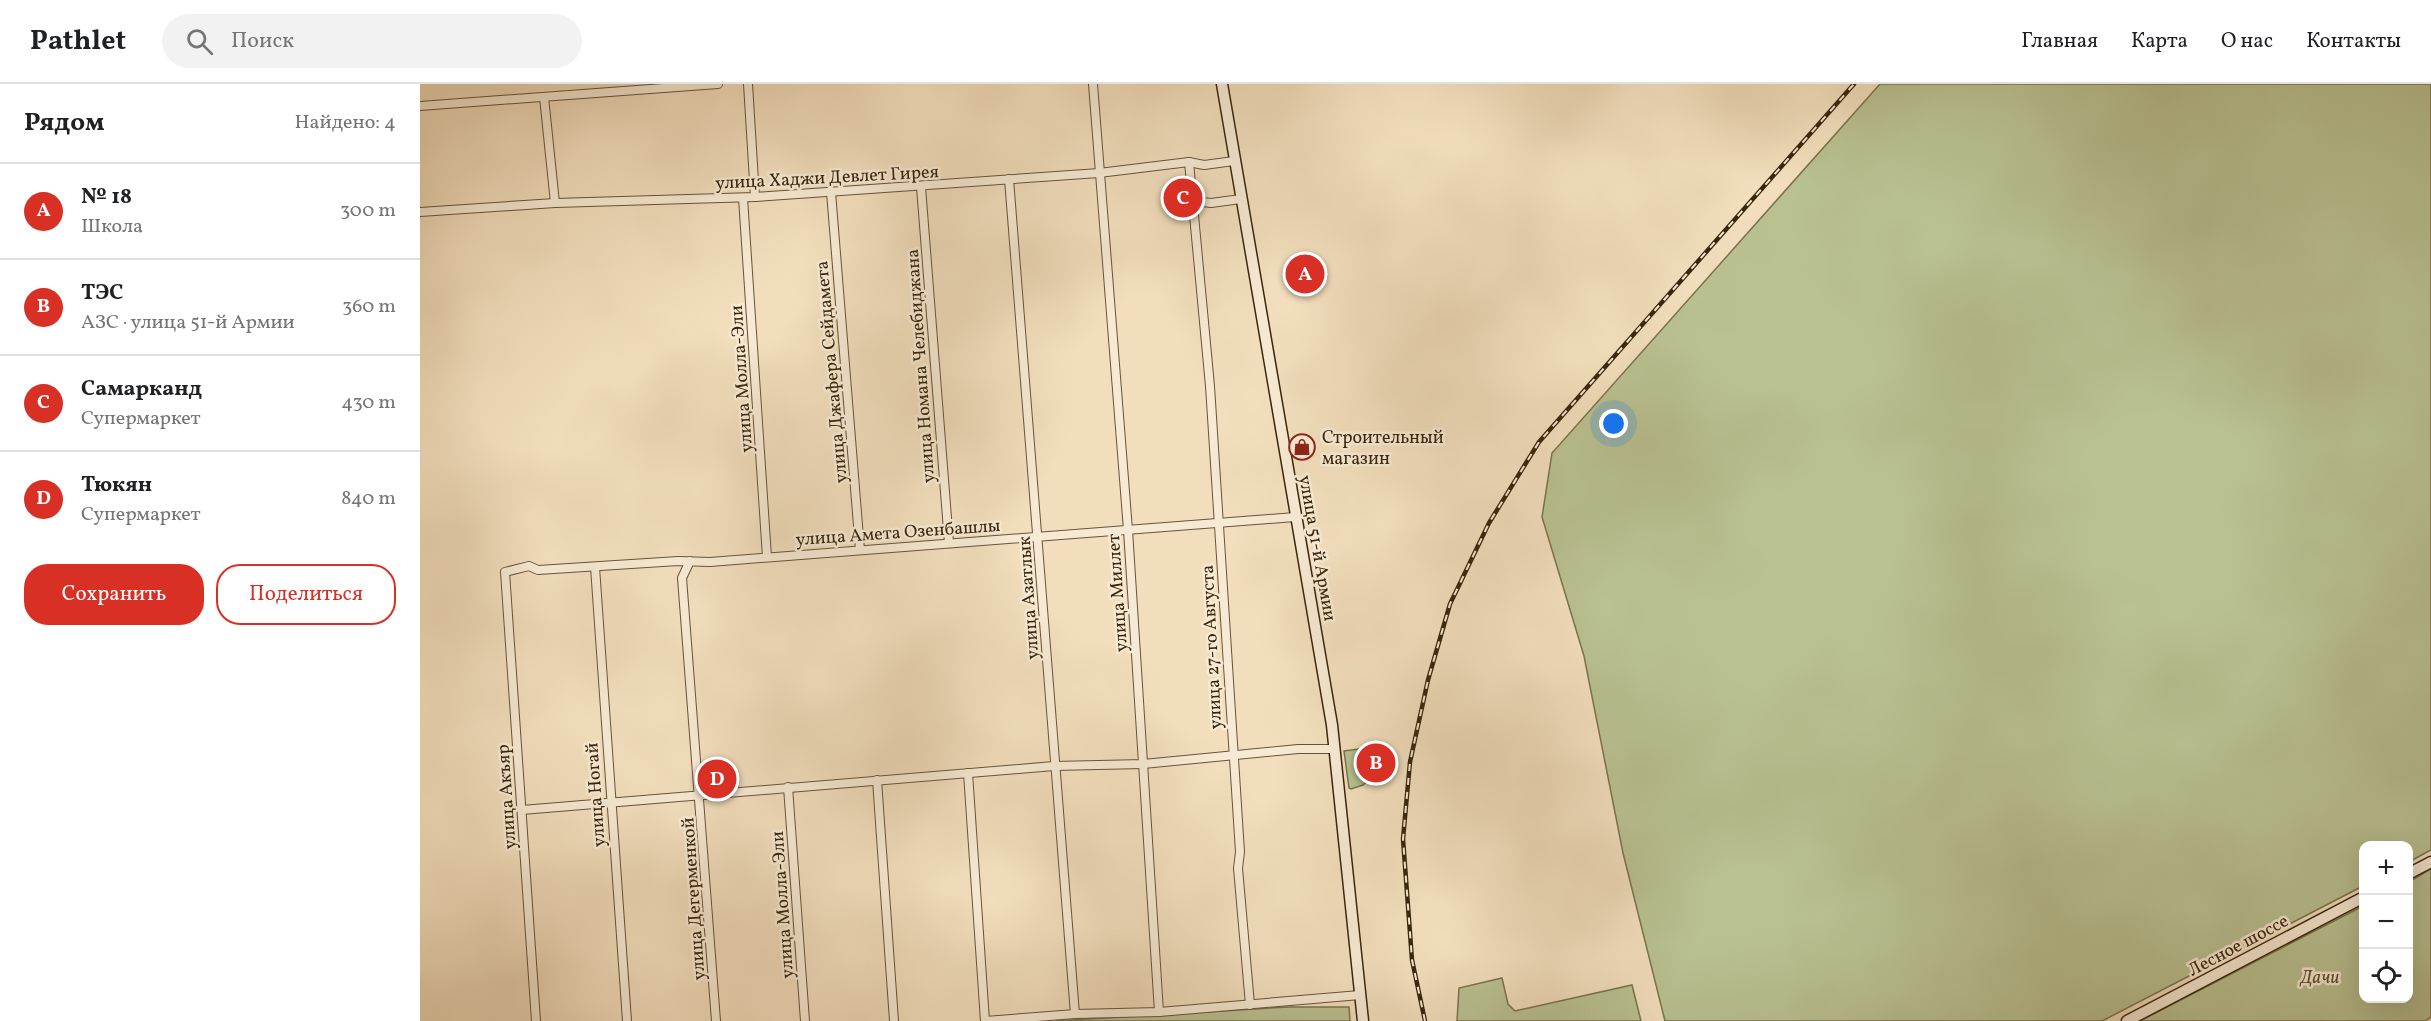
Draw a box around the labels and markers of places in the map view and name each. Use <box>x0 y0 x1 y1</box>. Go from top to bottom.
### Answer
pin: C <box>1164 176 1203 220</box>
pin: A <box>1286 252 1324 297</box>
place label: Строительный магазин <box>1322 426 1444 472</box>
shop icon: Строительный магазин <box>1287 432 1317 462</box>
pin: B <box>1356 740 1396 786</box>
pin: D <box>698 756 736 802</box>

